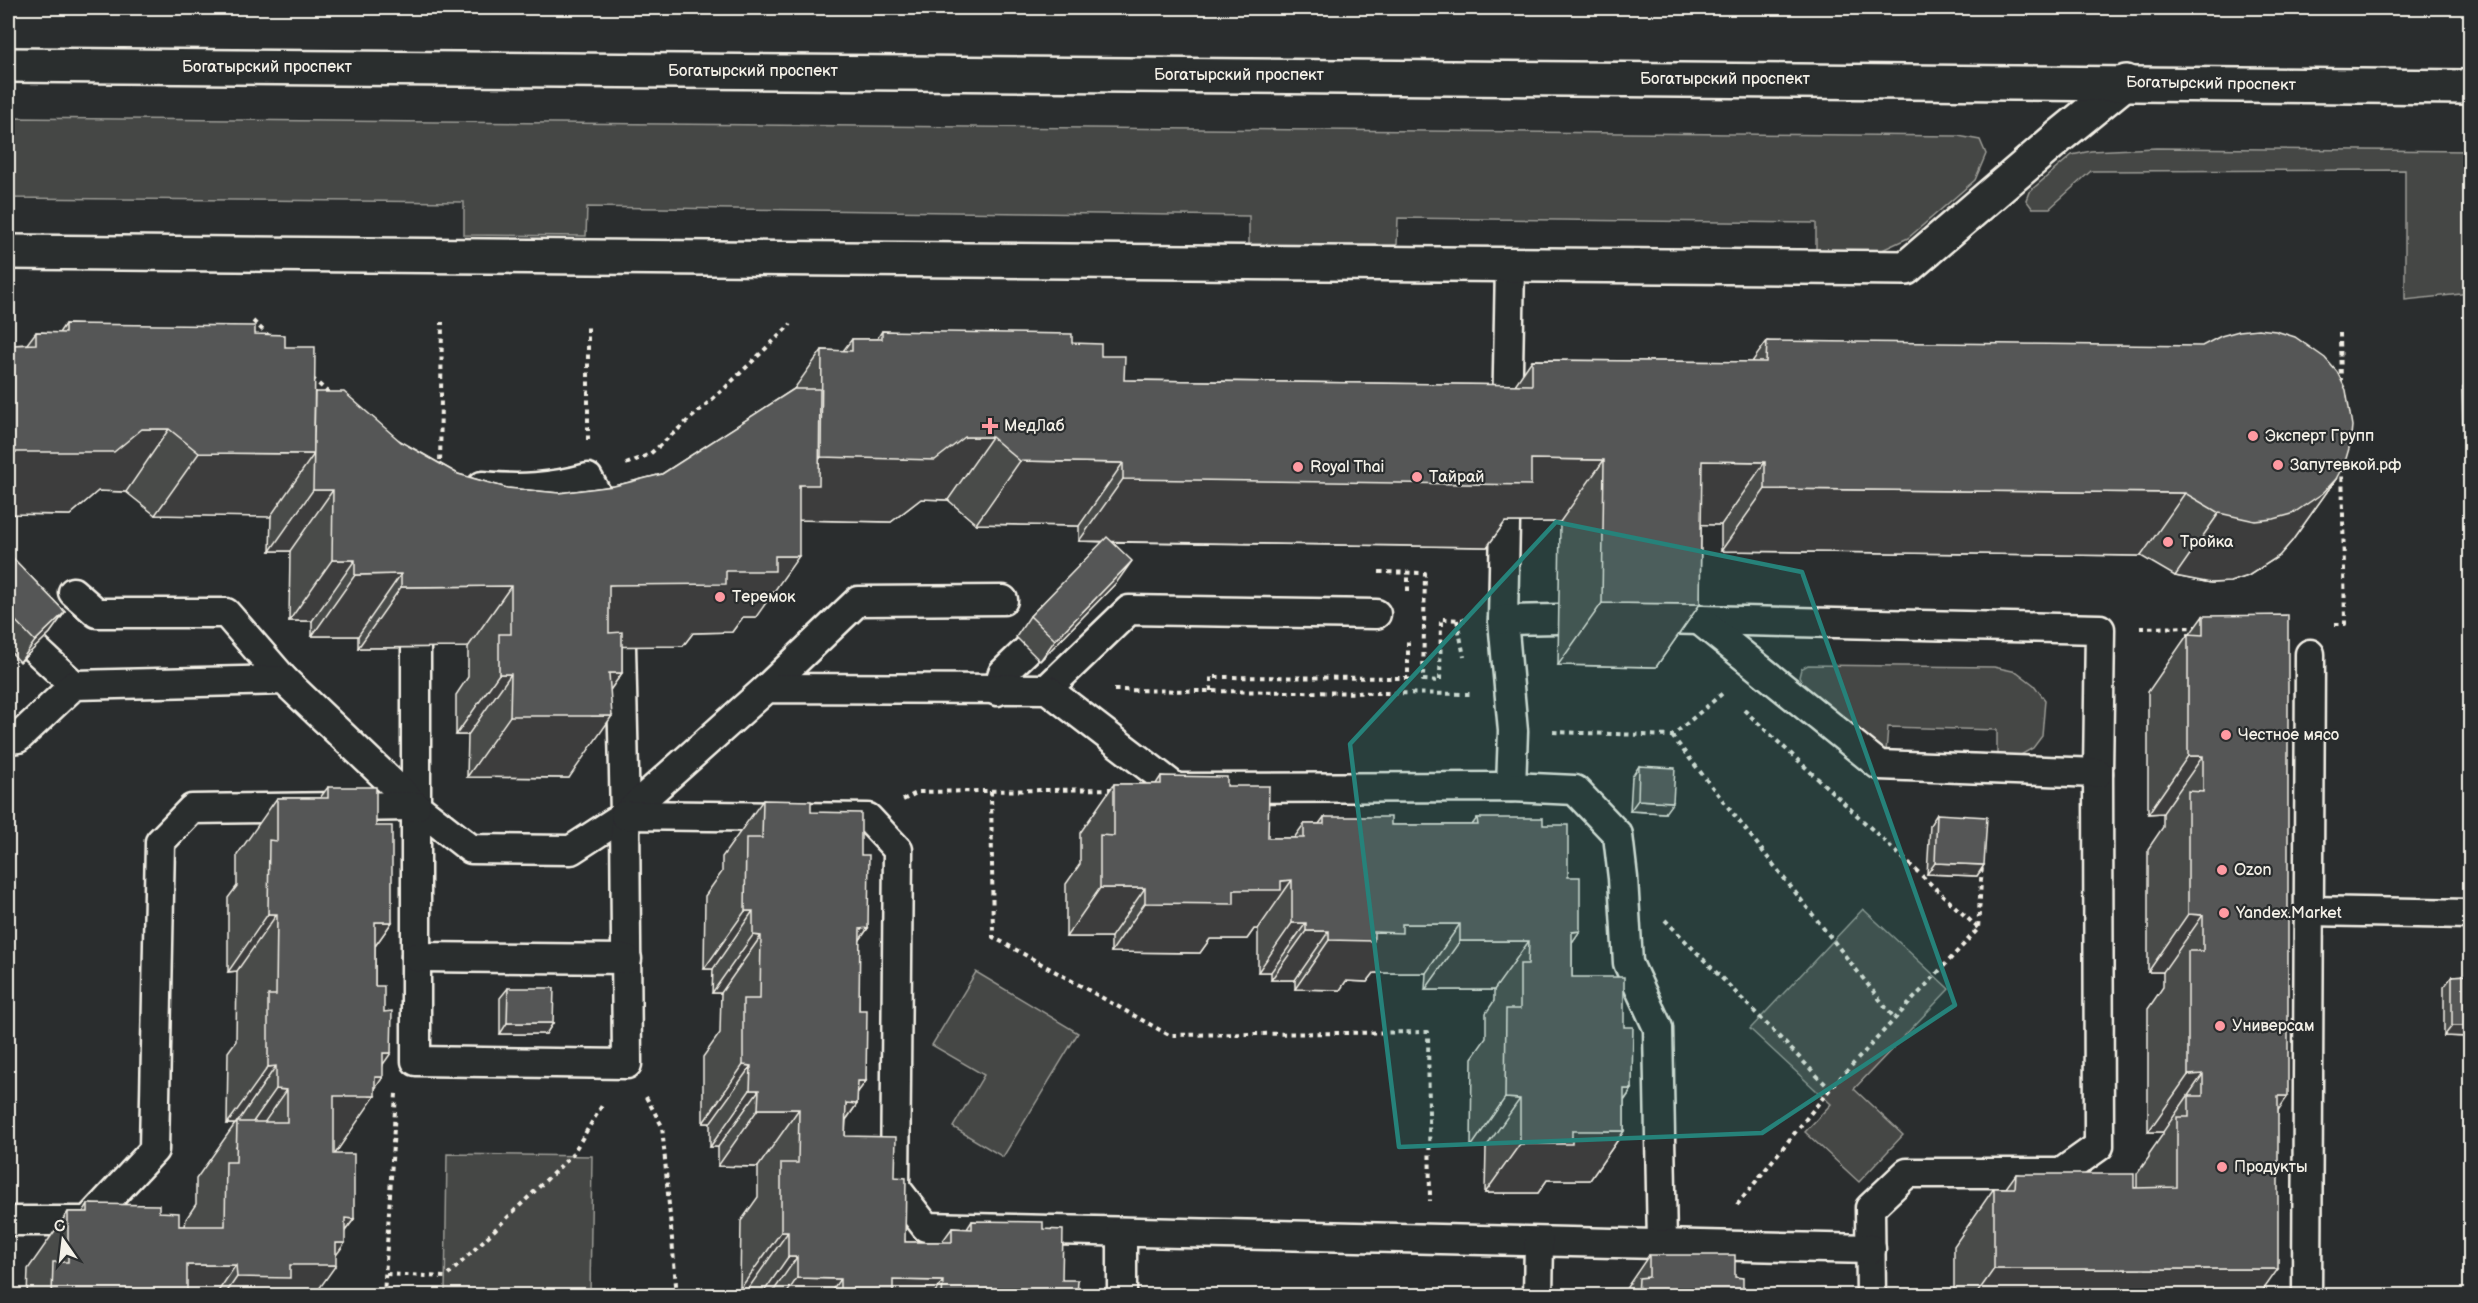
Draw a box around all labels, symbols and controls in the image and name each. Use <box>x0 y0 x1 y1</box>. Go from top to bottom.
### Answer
street label: Богатырский проспект <box>182 58 353 77</box>
street label: Богатырский проспект <box>668 62 839 81</box>
street label: Богатырский проспект <box>1154 66 1325 85</box>
street label: Богатырский проспект <box>1640 70 1811 89</box>
street label: Богатырский проспект <box>2126 73 2297 95</box>
marker: МедЛаб <box>981 417 999 435</box>
place label: МедЛаб <box>1004 417 1065 436</box>
place label: Эксперт Групп <box>2265 427 2374 446</box>
marker: Эксперт Групп <box>2246 429 2260 443</box>
place label: Запутевкой.рф <box>2290 456 2401 475</box>
place label: Royal Thai <box>1310 458 1384 477</box>
marker: Запутевкой.рф <box>2271 458 2285 472</box>
marker: Royal Thai <box>1291 460 1305 474</box>
place label: Тайрай <box>1429 468 1485 487</box>
marker: Тайрай <box>1410 470 1424 484</box>
place label: Тройка <box>2180 533 2234 552</box>
marker: Тройка <box>2161 535 2175 549</box>
place label: Теремок <box>732 588 796 607</box>
marker: Теремок <box>713 590 727 604</box>
place label: Честное мясо <box>2238 726 2339 745</box>
marker: Честное мясо <box>2219 728 2233 742</box>
place label: Ozon <box>2234 861 2272 880</box>
marker: Ozon <box>2215 863 2229 877</box>
place label: Yandex.Market <box>2235 904 2342 923</box>
marker: Yandex.Market <box>2217 906 2231 920</box>
place label: Универсам <box>2232 1017 2315 1036</box>
marker: Универсам <box>2213 1019 2227 1033</box>
place label: Продукты <box>2234 1158 2307 1177</box>
marker: Продукты <box>2215 1160 2229 1174</box>
north arrow <box>33 1210 93 1270</box>
text: С <box>52 1216 67 1237</box>

